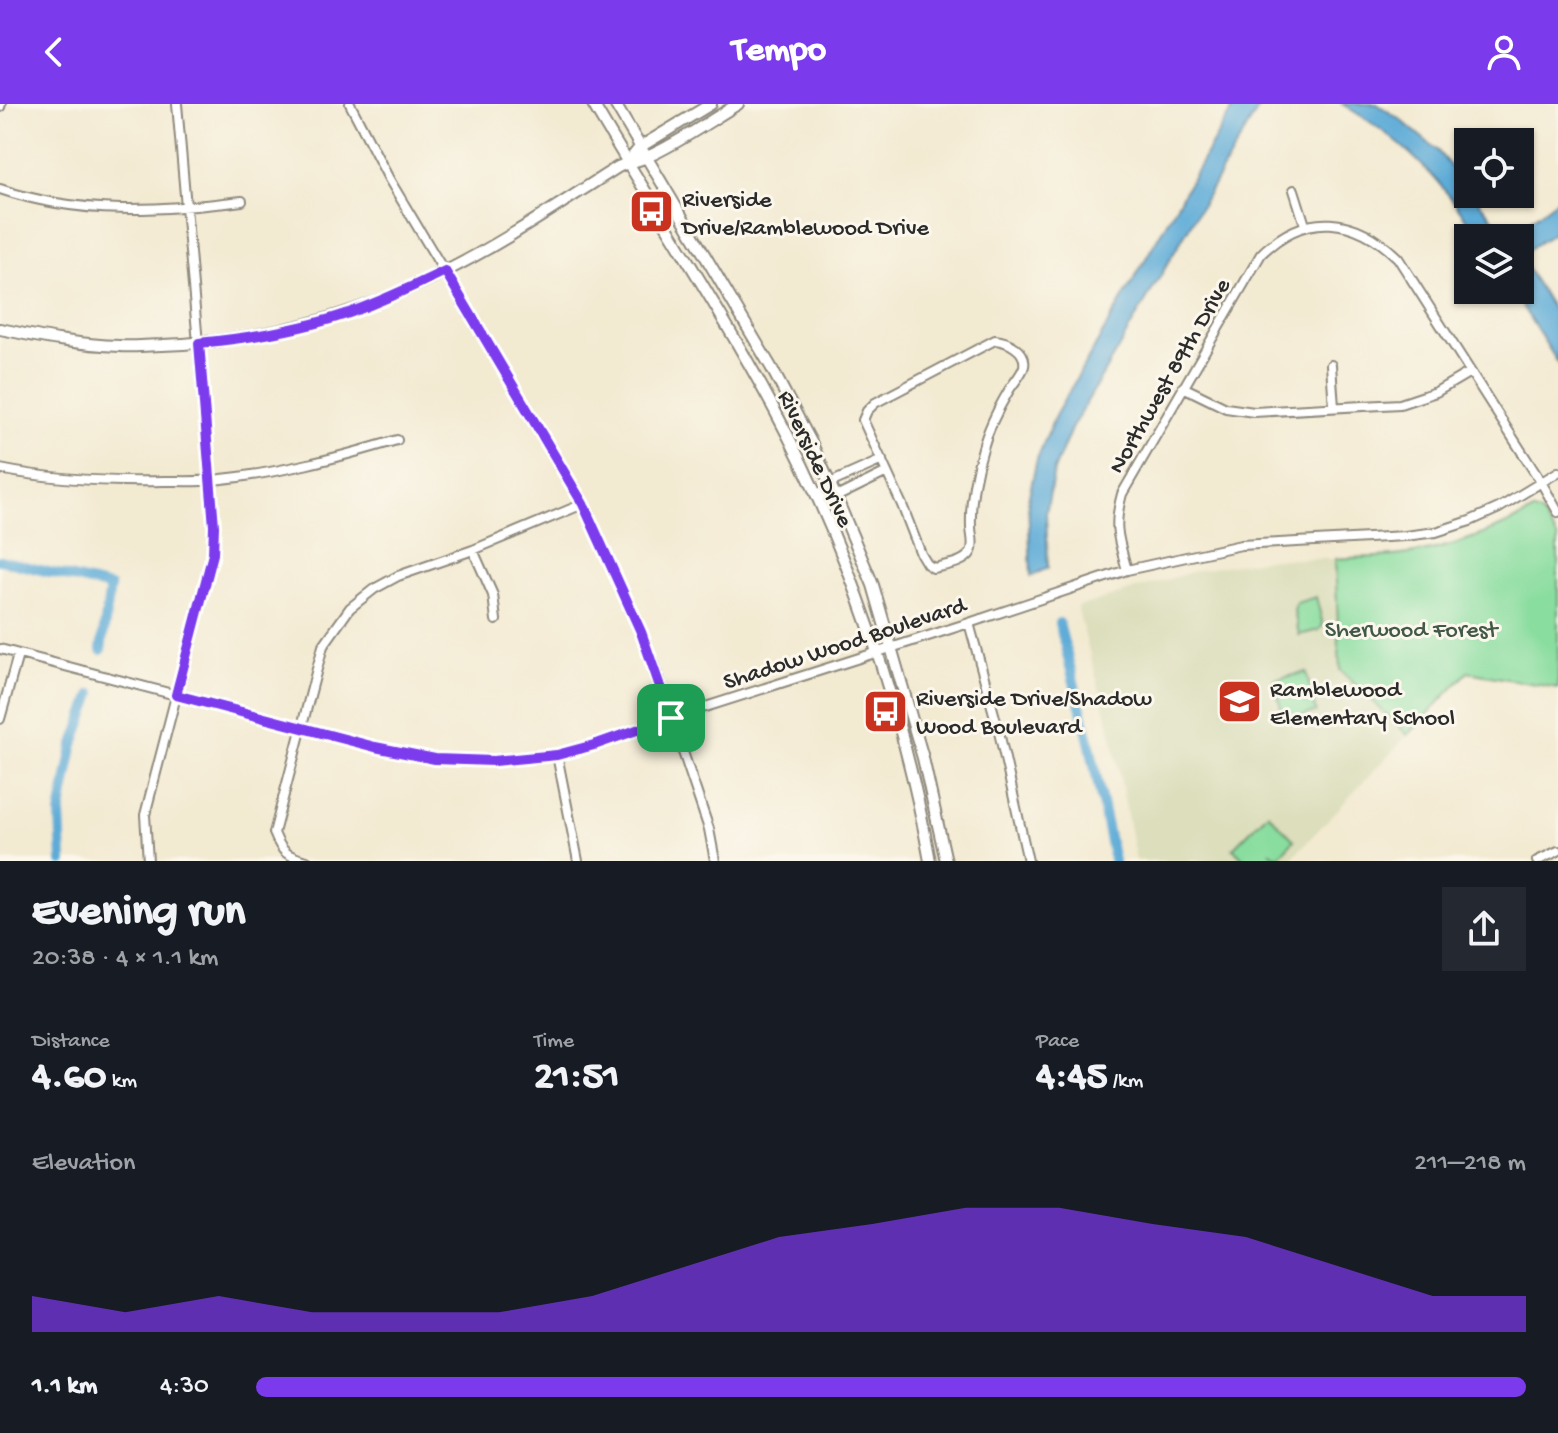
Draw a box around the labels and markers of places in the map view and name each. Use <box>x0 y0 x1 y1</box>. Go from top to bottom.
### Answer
place label: Riverside Drive/Ramblewood Drive <box>680 187 930 244</box>
bus stop icon: Riverside Drive/Ramblewood Drive <box>627 188 675 236</box>
place label: Ramblewood Elementary School <box>1270 677 1455 734</box>
school or university icon: Ramblewood Elementary School <box>1215 678 1263 726</box>
pin <box>637 684 705 752</box>
place label: Riverside Drive/Shadow Wood Boulevard <box>916 686 1152 743</box>
bus stop icon: Riverside Drive/Shadow Wood Boulevard <box>861 687 909 735</box>

